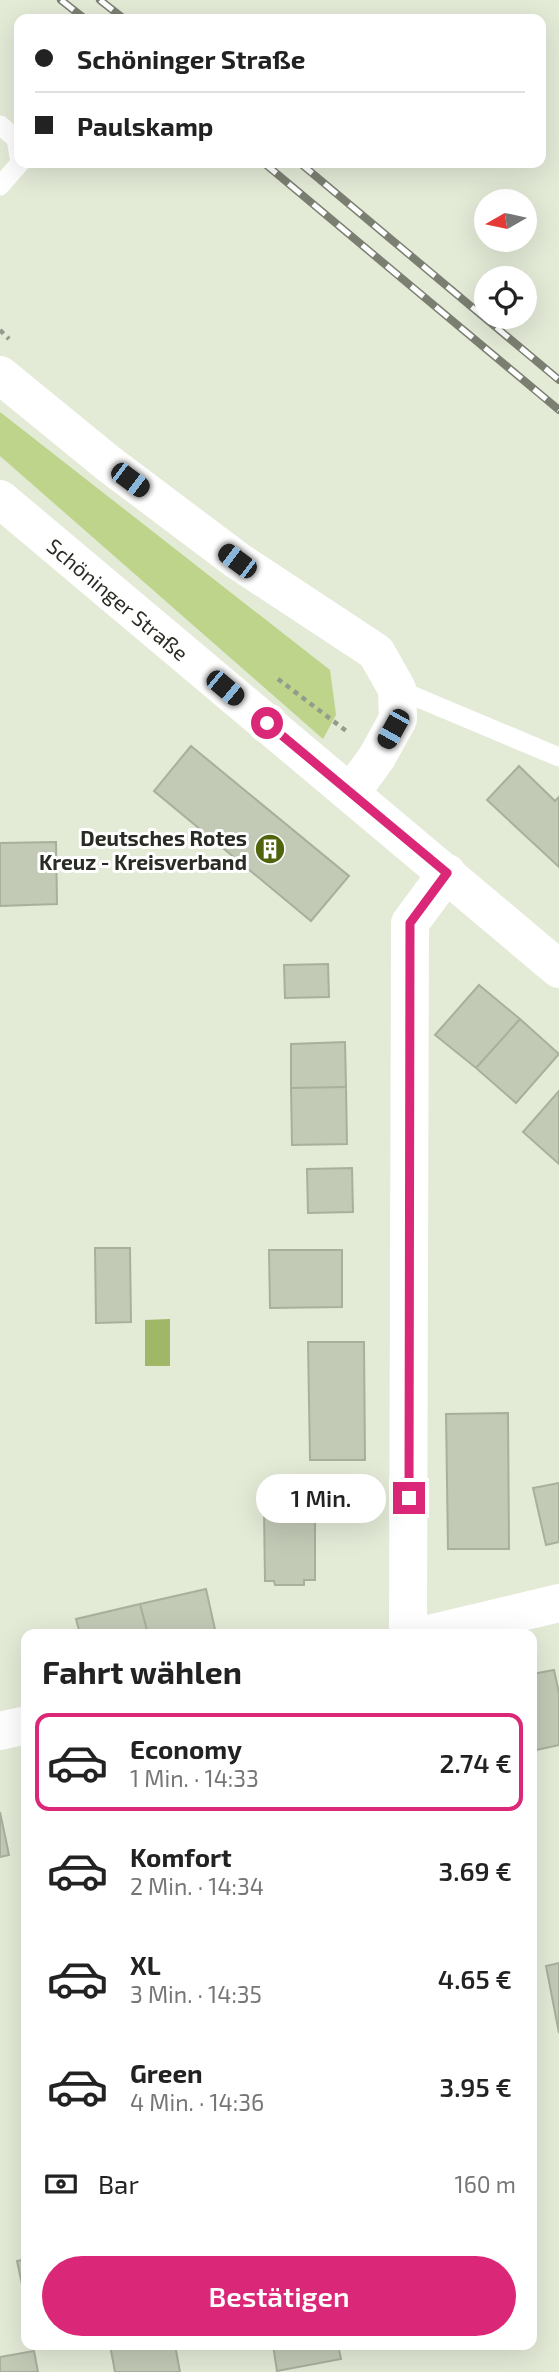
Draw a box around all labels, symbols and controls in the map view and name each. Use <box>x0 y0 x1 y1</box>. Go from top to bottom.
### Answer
text: Schöninger Straße <box>77 43 305 74</box>
text: Paulskamp <box>77 110 213 141</box>
north arrow <box>474 189 537 252</box>
map controls <box>474 189 537 329</box>
button: locate <box>474 266 537 329</box>
car <box>107 459 154 501</box>
street label: Schöninger Straße <box>42 533 194 665</box>
car <box>214 540 261 582</box>
car <box>203 666 248 710</box>
car <box>374 706 413 752</box>
route start <box>251 707 283 739</box>
place label: Deutsches Rotes Kreuz - Kreisverband <box>39 825 247 874</box>
building icon: Deutsches Rotes Kreuz - Kreisverband <box>253 832 287 866</box>
callout: 1 Min. <box>255 1474 384 1522</box>
route end <box>393 1482 425 1514</box>
text: 1 Min. <box>291 1484 351 1512</box>
text: Fahrt wählen <box>42 1652 242 1690</box>
icon: car <box>46 1731 109 1794</box>
text: Economy <box>130 1733 242 1764</box>
text: 2.74 € <box>440 1747 512 1778</box>
text: 1 Min. · 14:33 <box>130 1764 259 1792</box>
icon: car <box>46 1839 109 1902</box>
text: Komfort <box>130 1841 232 1872</box>
text: 3.69 € <box>439 1855 512 1886</box>
text: 2 Min. · 14:34 <box>130 1872 264 1900</box>
icon: car <box>46 1947 109 2010</box>
text: XL <box>130 1949 161 1980</box>
text: 4.65 € <box>438 1963 512 1994</box>
text: 3 Min. · 14:35 <box>130 1980 262 2008</box>
icon: car <box>46 2055 109 2118</box>
text: Green <box>130 2057 203 2088</box>
text: 3.95 € <box>440 2071 512 2102</box>
text: 4 Min. · 14:36 <box>130 2088 264 2116</box>
icon: cash <box>42 2165 80 2203</box>
text: Bar <box>98 2168 139 2199</box>
text: 160 m <box>455 2170 516 2198</box>
button: Bestätigen <box>42 2256 516 2336</box>

